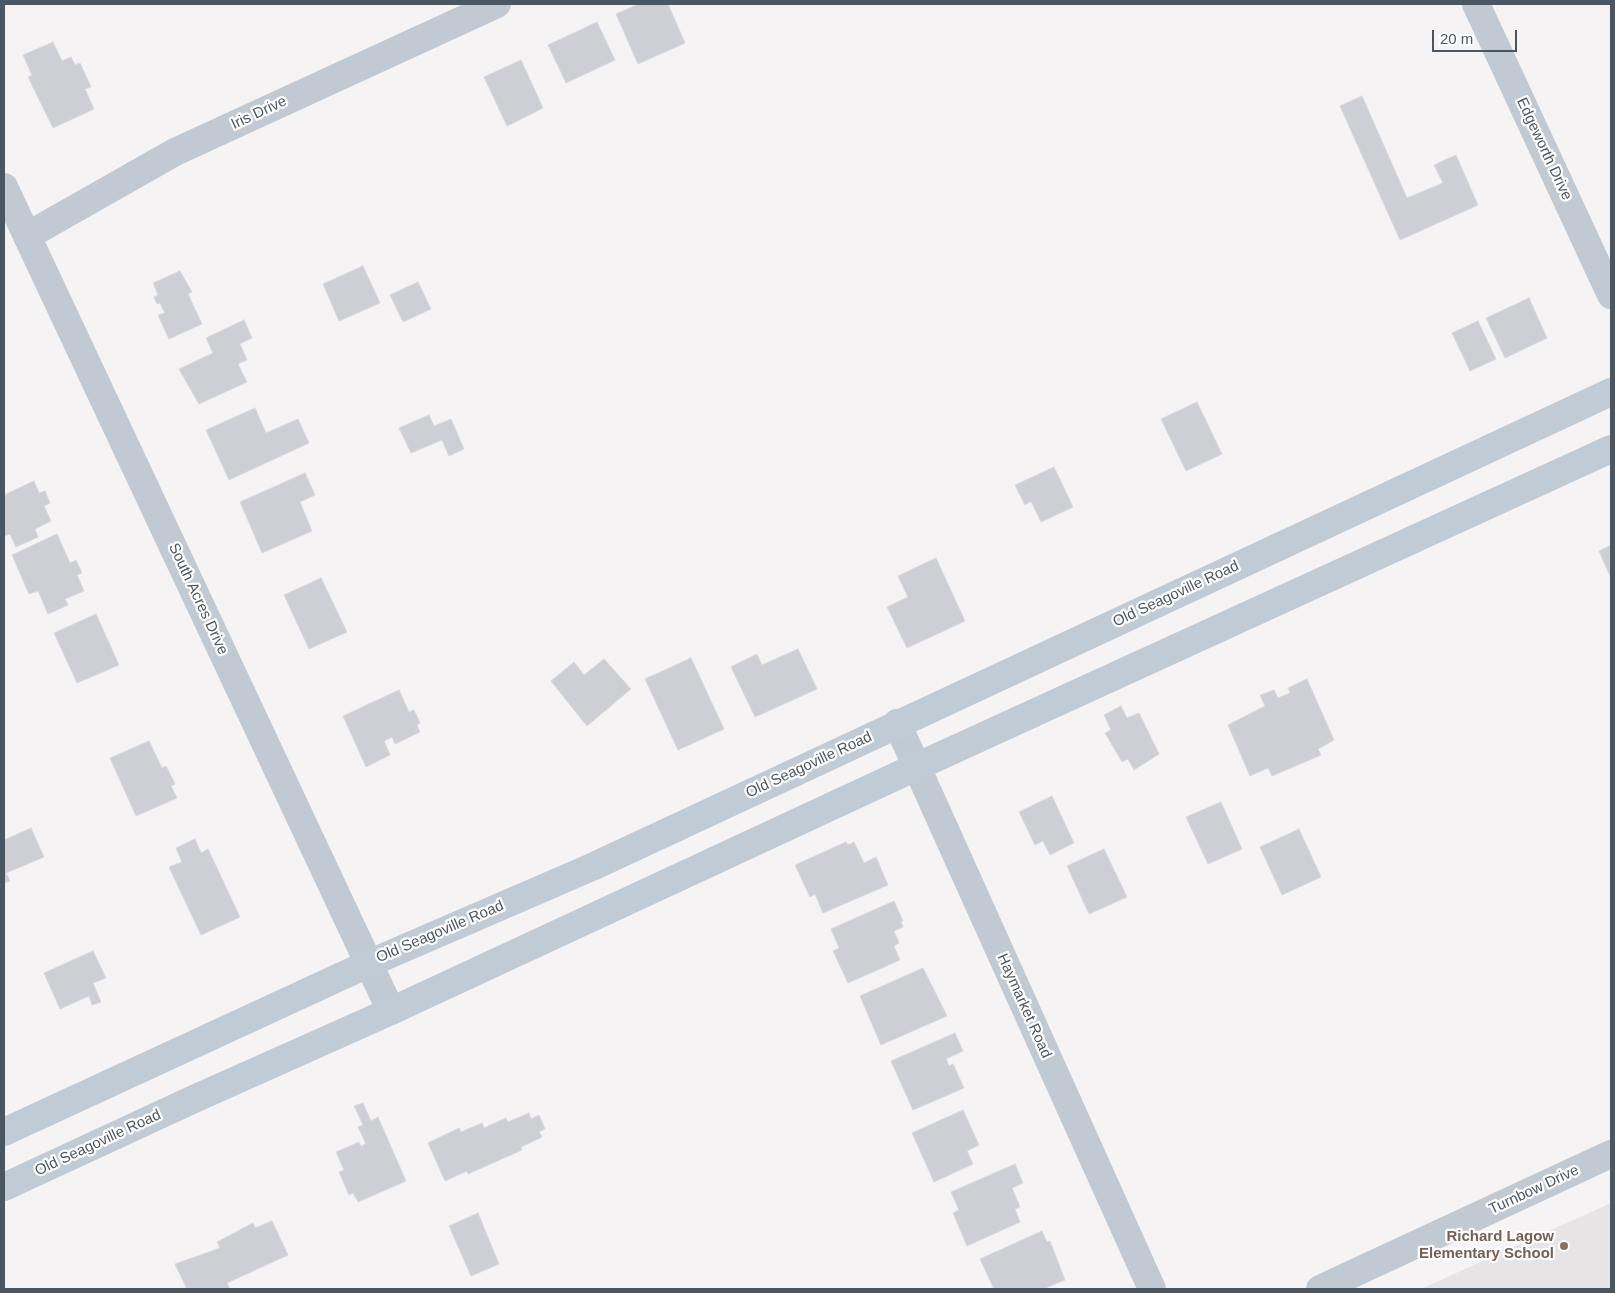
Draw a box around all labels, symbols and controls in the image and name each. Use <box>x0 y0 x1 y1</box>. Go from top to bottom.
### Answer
scale bar <box>1435 20 1520 52</box>
text: 20 m <box>1440 30 1473 47</box>
street label: Iris Drive <box>228 92 290 134</box>
street label: Edgeworth Drive <box>1512 95 1576 203</box>
street label: South Acres Drive <box>164 540 232 658</box>
street label: Old Seagoville Road <box>1110 557 1242 631</box>
street label: Old Seagoville Road <box>743 728 875 802</box>
street label: Old Seagoville Road <box>374 897 506 967</box>
street label: Haymarket Road <box>993 951 1055 1061</box>
street label: Old Seagoville Road <box>32 1106 164 1180</box>
street label: Turnbow Drive <box>1486 1161 1582 1219</box>
place label: Richard Lagow Elementary School <box>1419 1228 1554 1263</box>
marker: Richard Lagow Elementary School <box>1558 1240 1570 1252</box>

